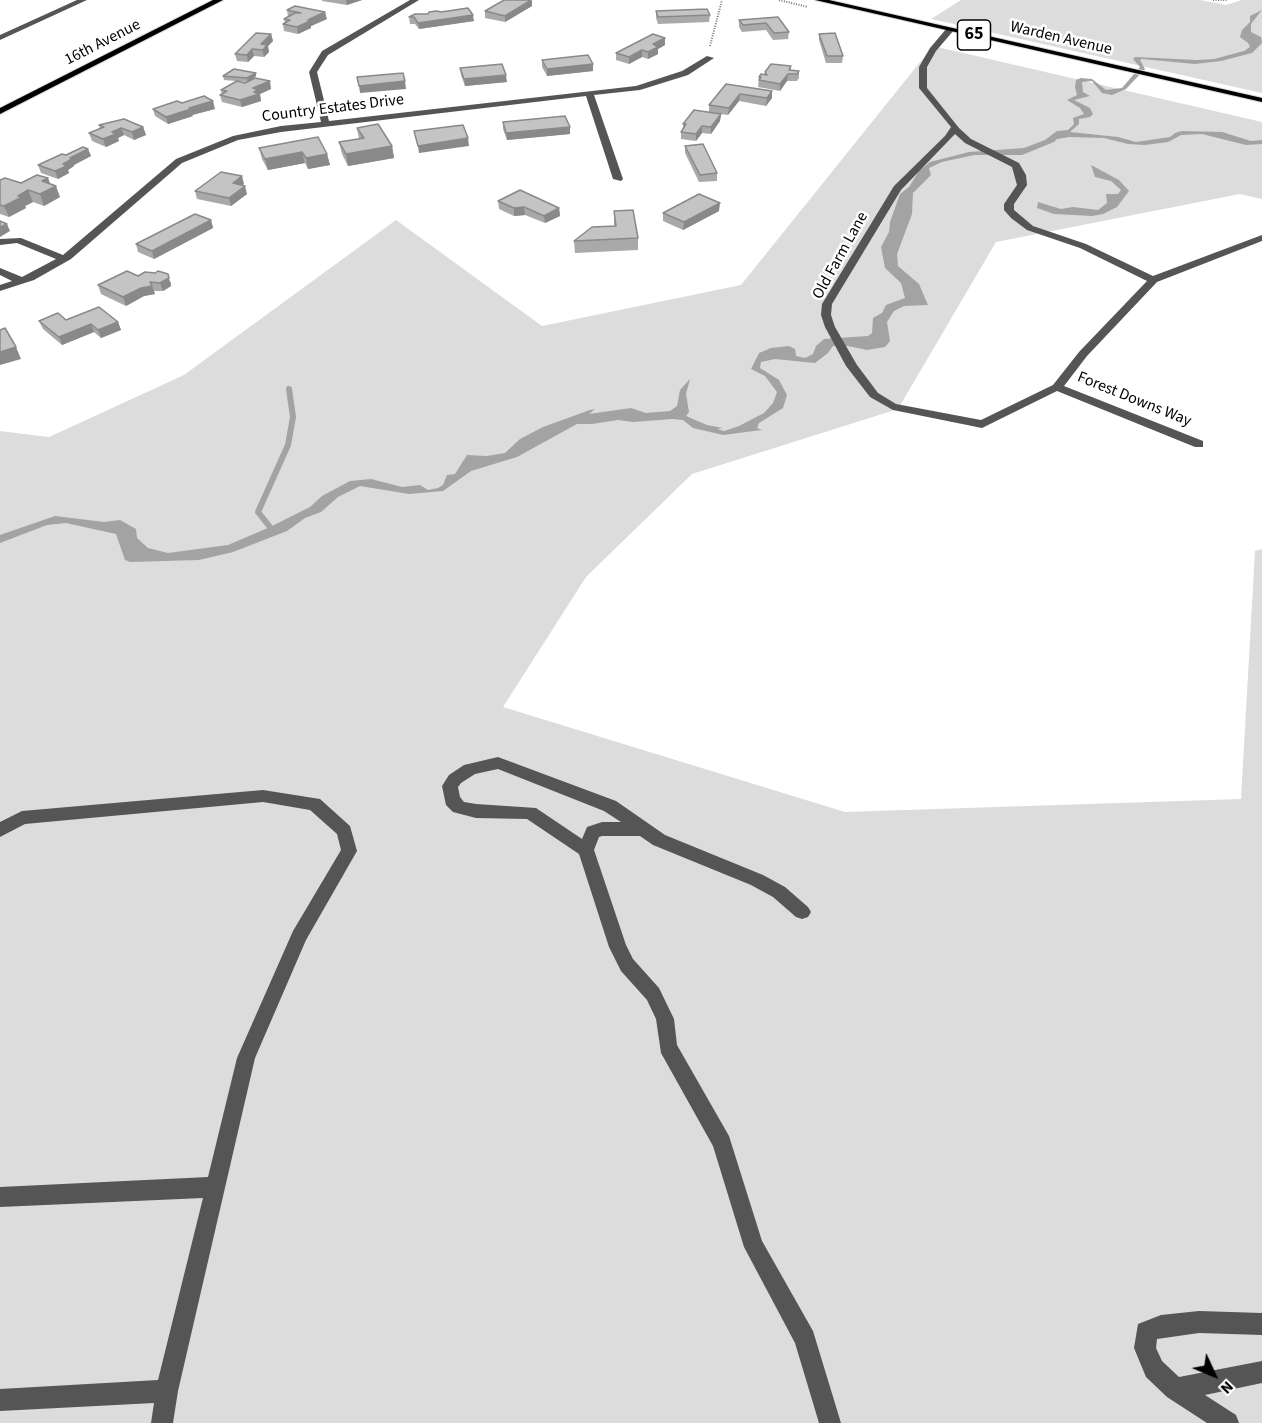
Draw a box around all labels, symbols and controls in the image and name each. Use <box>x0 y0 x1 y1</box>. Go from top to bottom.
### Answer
street label: 16th Avenue <box>62 16 144 70</box>
street label: Warden Avenue <box>1008 18 1114 60</box>
road number: 65 <box>958 20 990 50</box>
street label: Country Estates Drive <box>261 91 405 127</box>
street label: Old Farm Lane <box>809 209 873 303</box>
street label: Forest Downs Way <box>1074 368 1194 432</box>
north arrow <box>1184 1345 1244 1405</box>
text: N <box>1215 1376 1239 1399</box>

